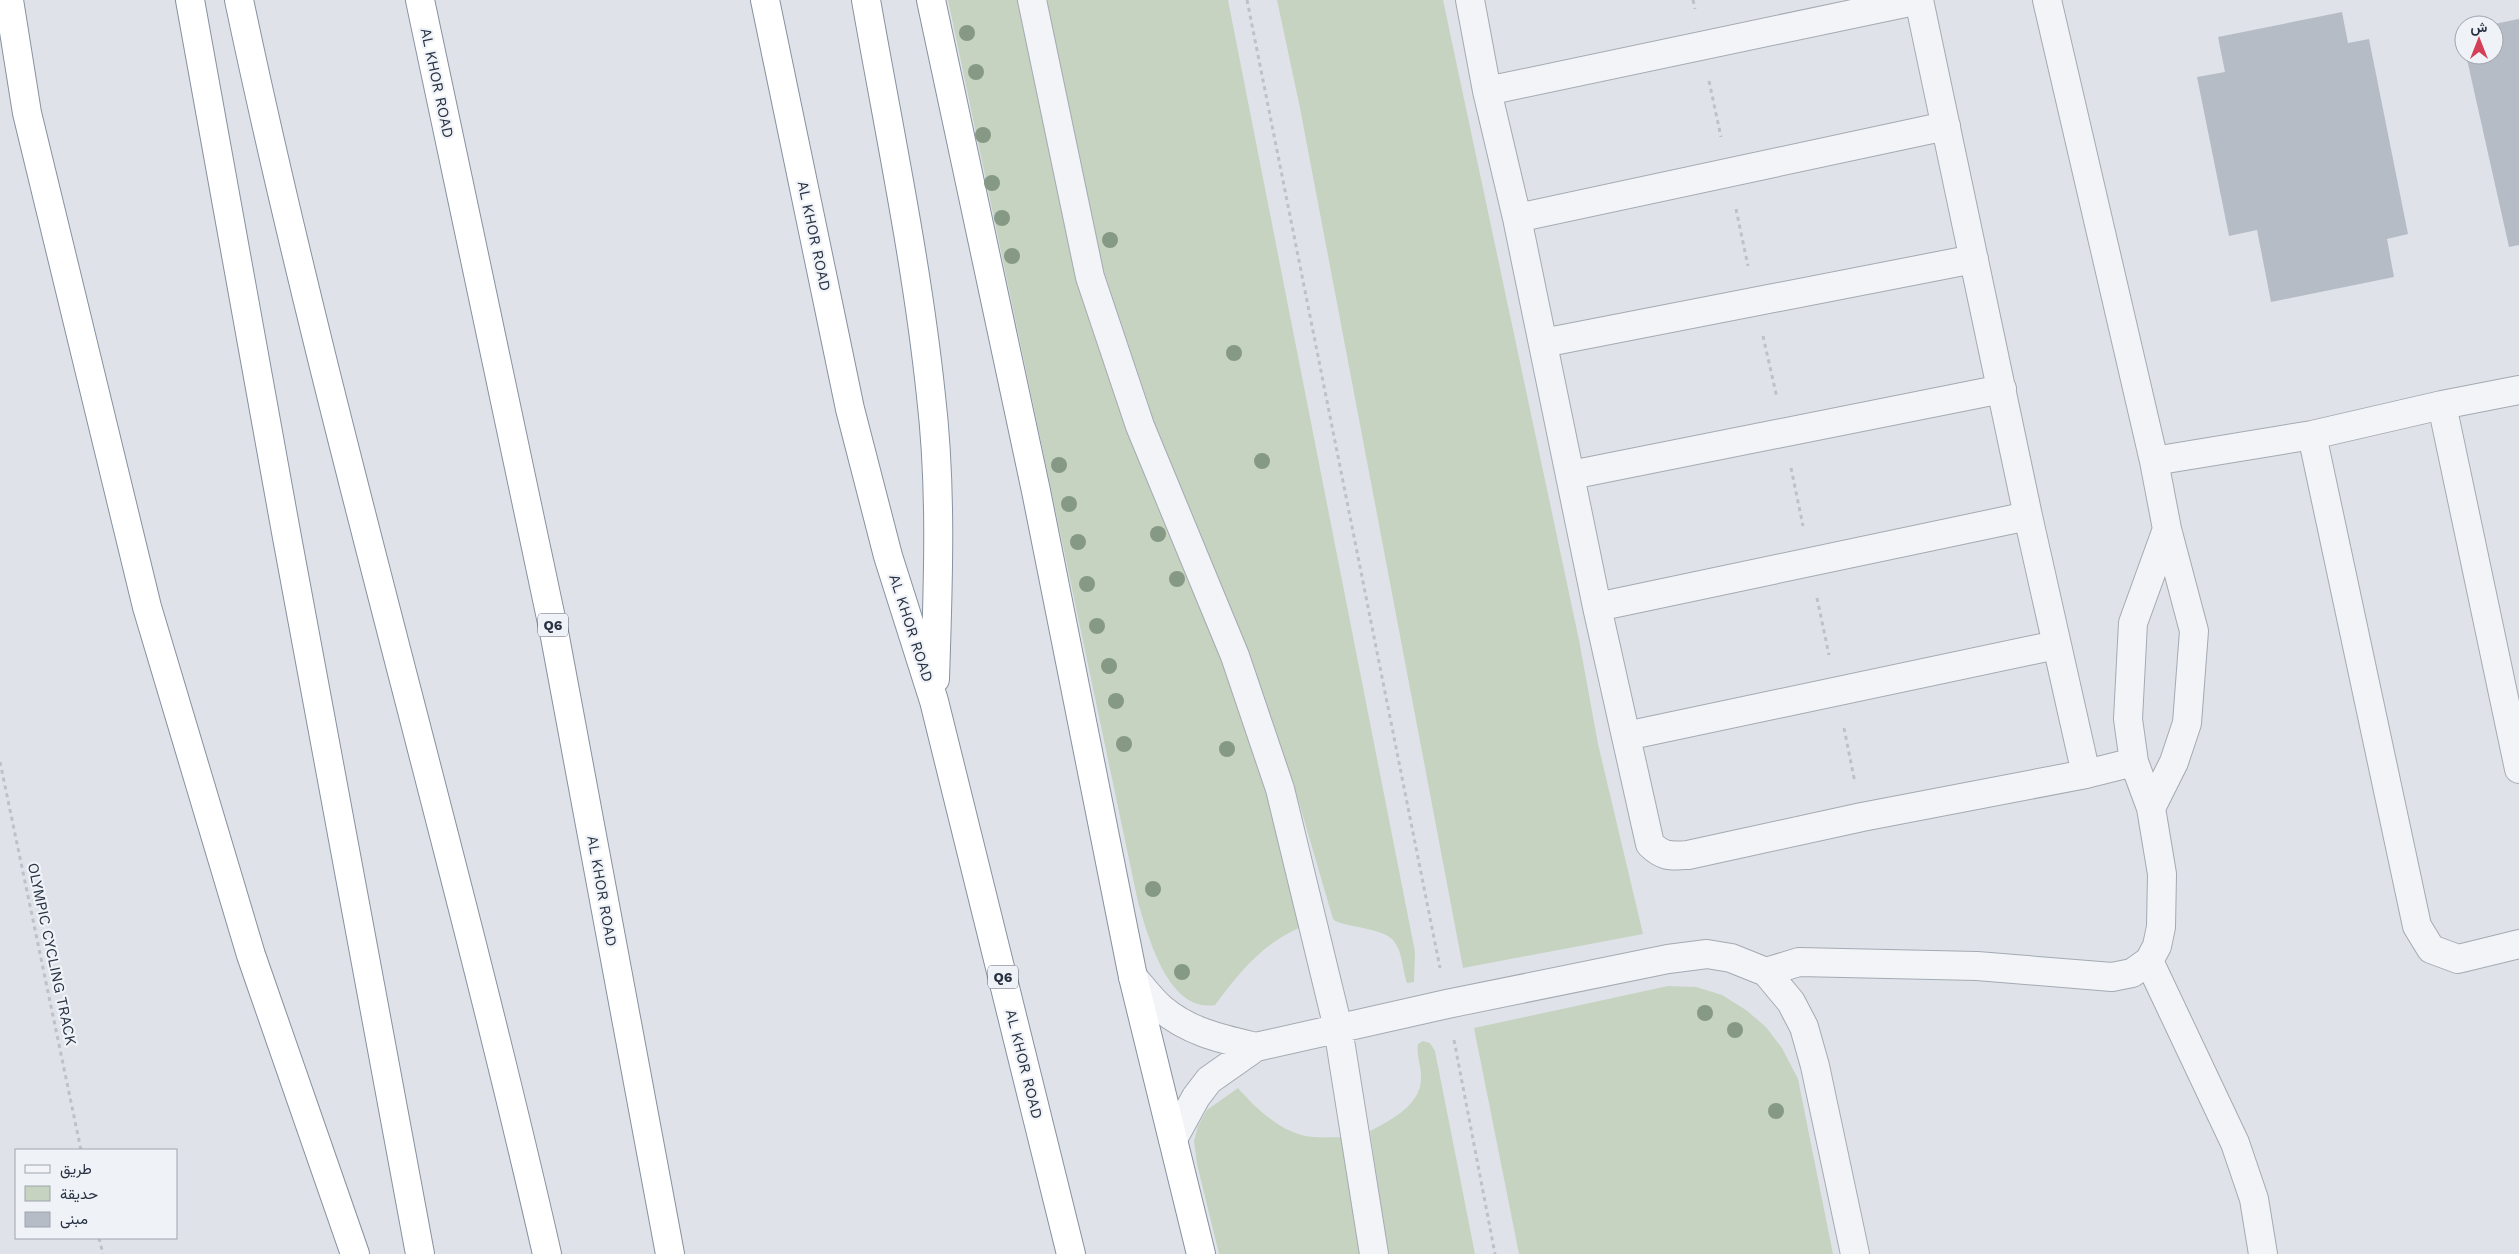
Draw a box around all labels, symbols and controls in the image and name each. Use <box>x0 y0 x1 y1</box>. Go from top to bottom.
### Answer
north arrow <box>2454 15 2504 65</box>
text: ش <box>2471 19 2488 36</box>
street label: AL KHOR ROAD <box>417 26 457 140</box>
street label: AL KHOR ROAD <box>794 179 834 293</box>
street label: AL KHOR ROAD <box>885 572 937 684</box>
road number: Q6 <box>538 614 568 636</box>
street label: AL KHOR ROAD <box>583 834 621 948</box>
street label: OLYMPIC CYCLING TRACK <box>24 861 80 1047</box>
road number: Q6 <box>988 966 1018 989</box>
street label: AL KHOR ROAD <box>1002 1007 1046 1121</box>
legend <box>15 1149 178 1239</box>
text: طريق <box>60 1160 92 1179</box>
text: حديقة <box>60 1185 98 1203</box>
text: مبنى <box>60 1210 88 1229</box>

